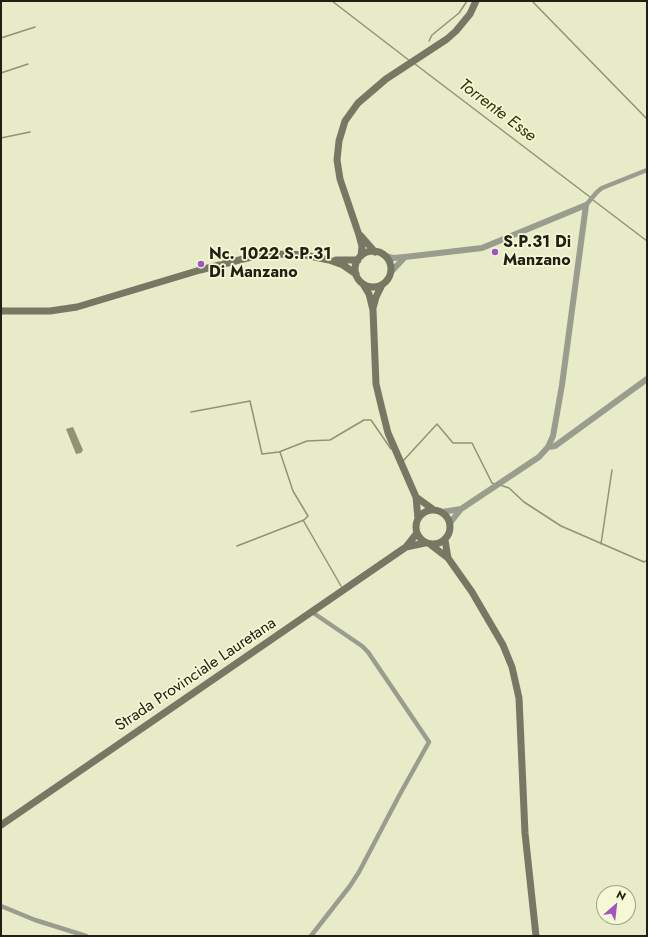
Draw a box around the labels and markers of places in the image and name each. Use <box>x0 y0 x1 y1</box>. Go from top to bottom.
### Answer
place label: S.P.31 Di Manzano <box>503 233 571 271</box>
place label: Nc. 1022 S.P.31 Di Manzano <box>209 245 331 283</box>
marker: S.P.31 Di Manzano <box>490 247 500 257</box>
marker: Nc. 1022 S.P.31 Di Manzano <box>196 259 206 269</box>

